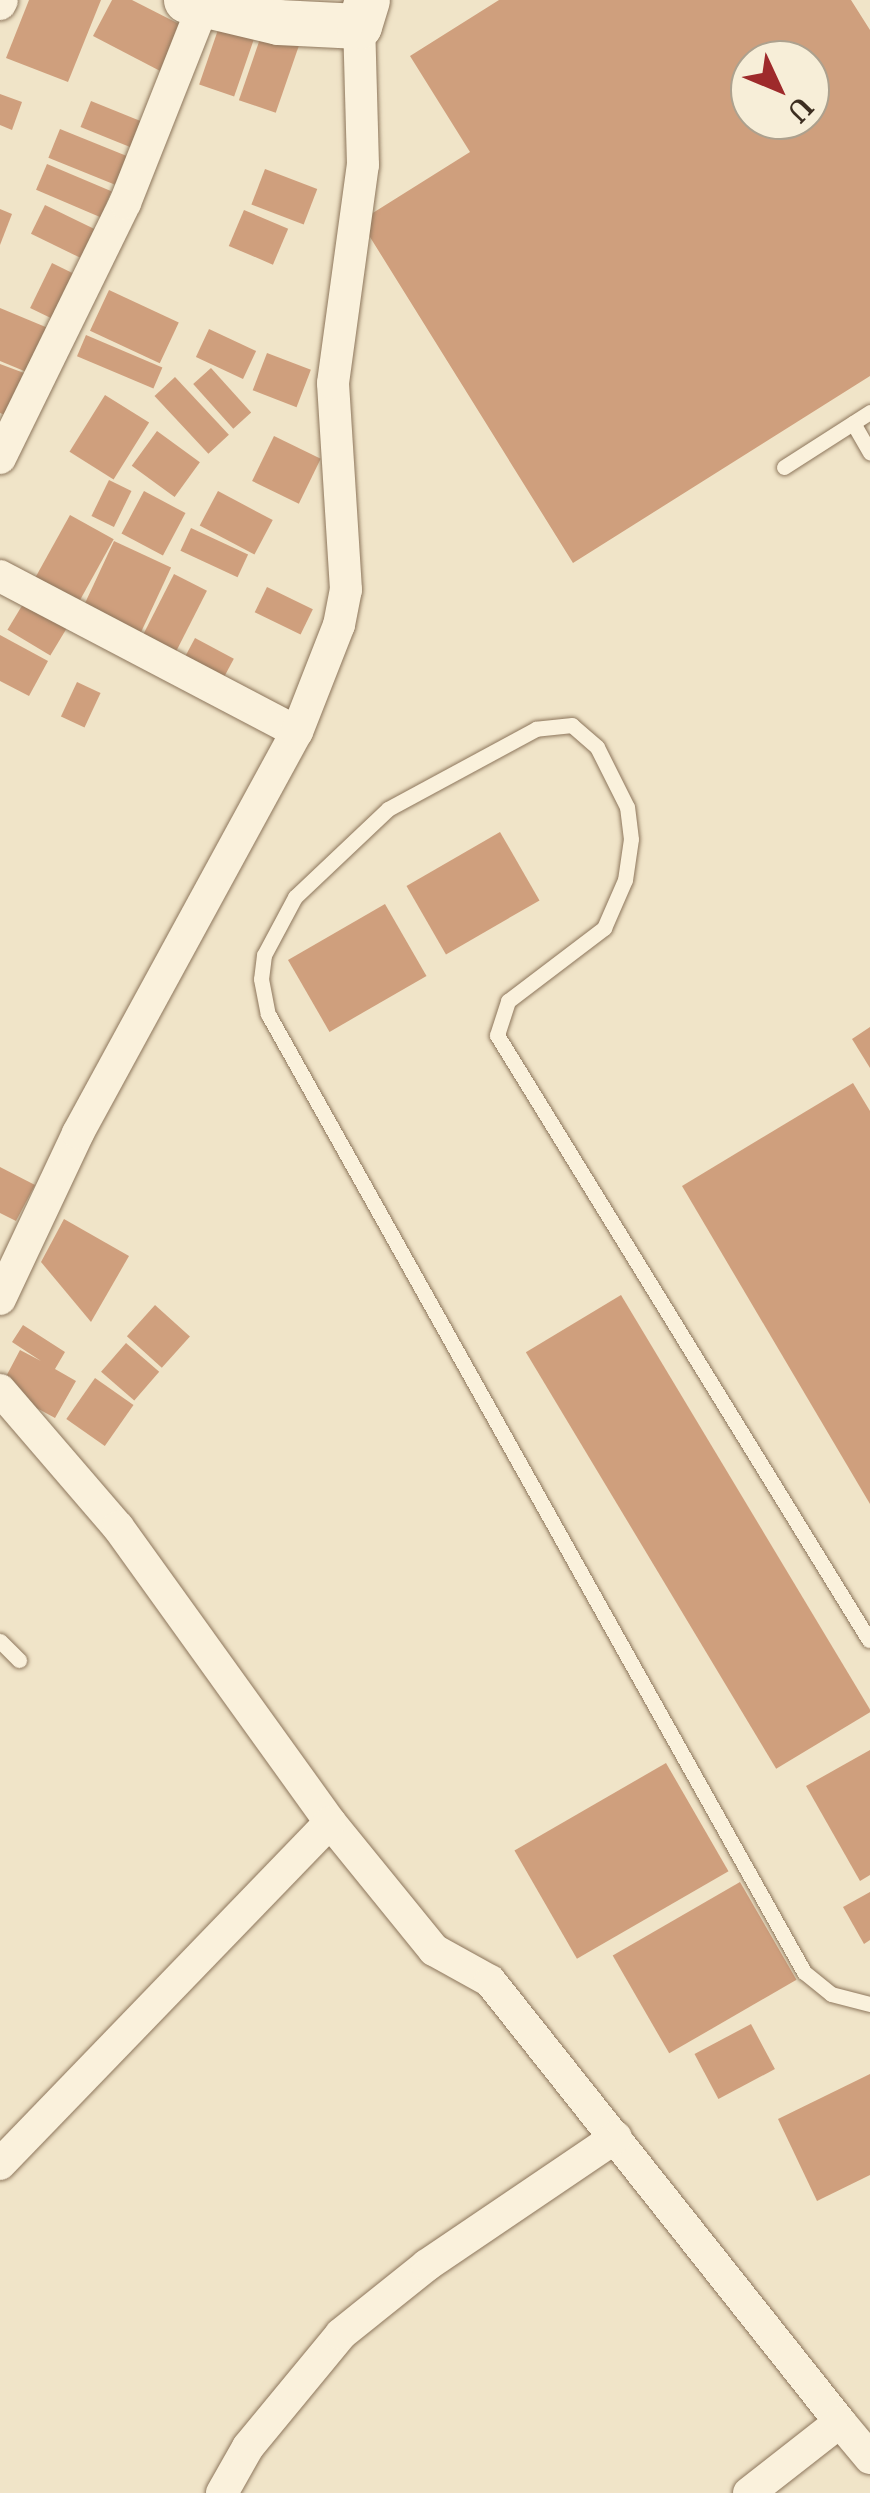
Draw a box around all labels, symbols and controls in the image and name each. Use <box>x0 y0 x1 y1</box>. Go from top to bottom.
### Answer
north arrow <box>730 40 830 140</box>
text: U <box>780 89 820 129</box>

